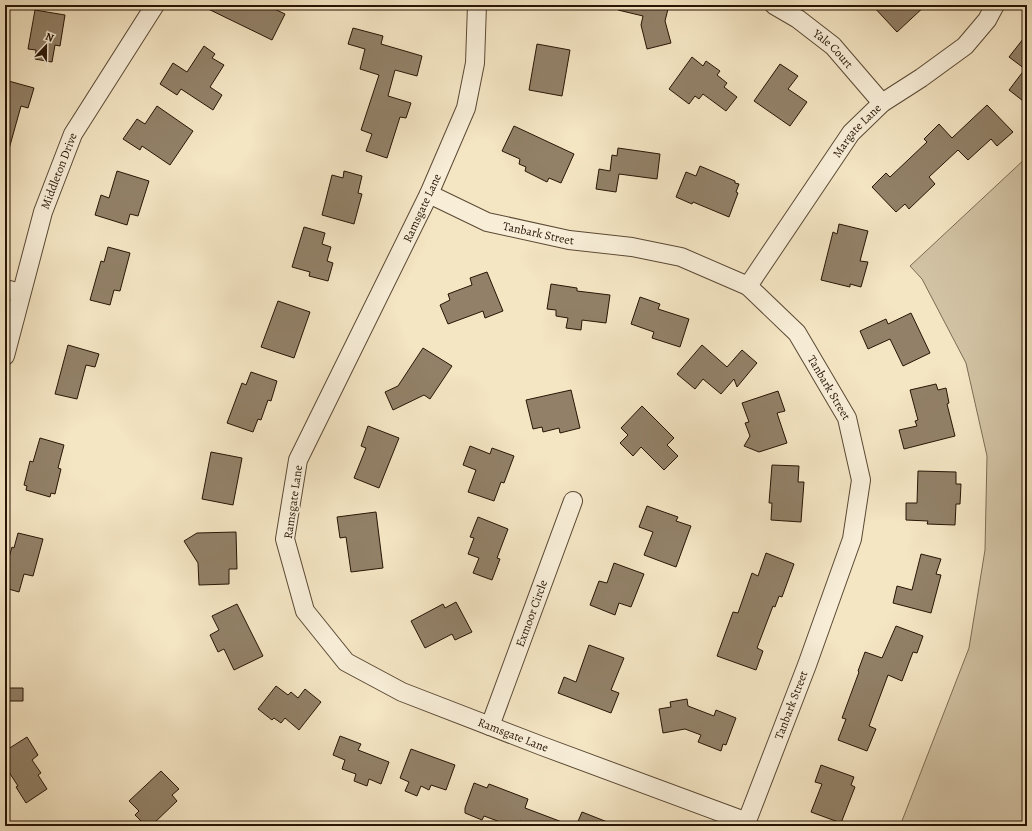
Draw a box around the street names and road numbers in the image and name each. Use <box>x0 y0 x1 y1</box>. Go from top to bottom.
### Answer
street label: Yale Court <box>809 25 857 72</box>
street label: Margate Lane <box>829 100 885 161</box>
street label: Middleton Drive <box>37 130 81 211</box>
street label: Ramsgate Lane <box>399 171 445 245</box>
street label: Tanbark Street <box>501 218 575 248</box>
street label: Tanbark Street <box>804 352 854 423</box>
street label: Ramsgate Lane <box>280 464 306 540</box>
street label: Exmoor Circle <box>512 578 551 649</box>
street label: Tanbark Street <box>771 668 811 742</box>
street label: Ramsgate Lane <box>476 714 551 756</box>

